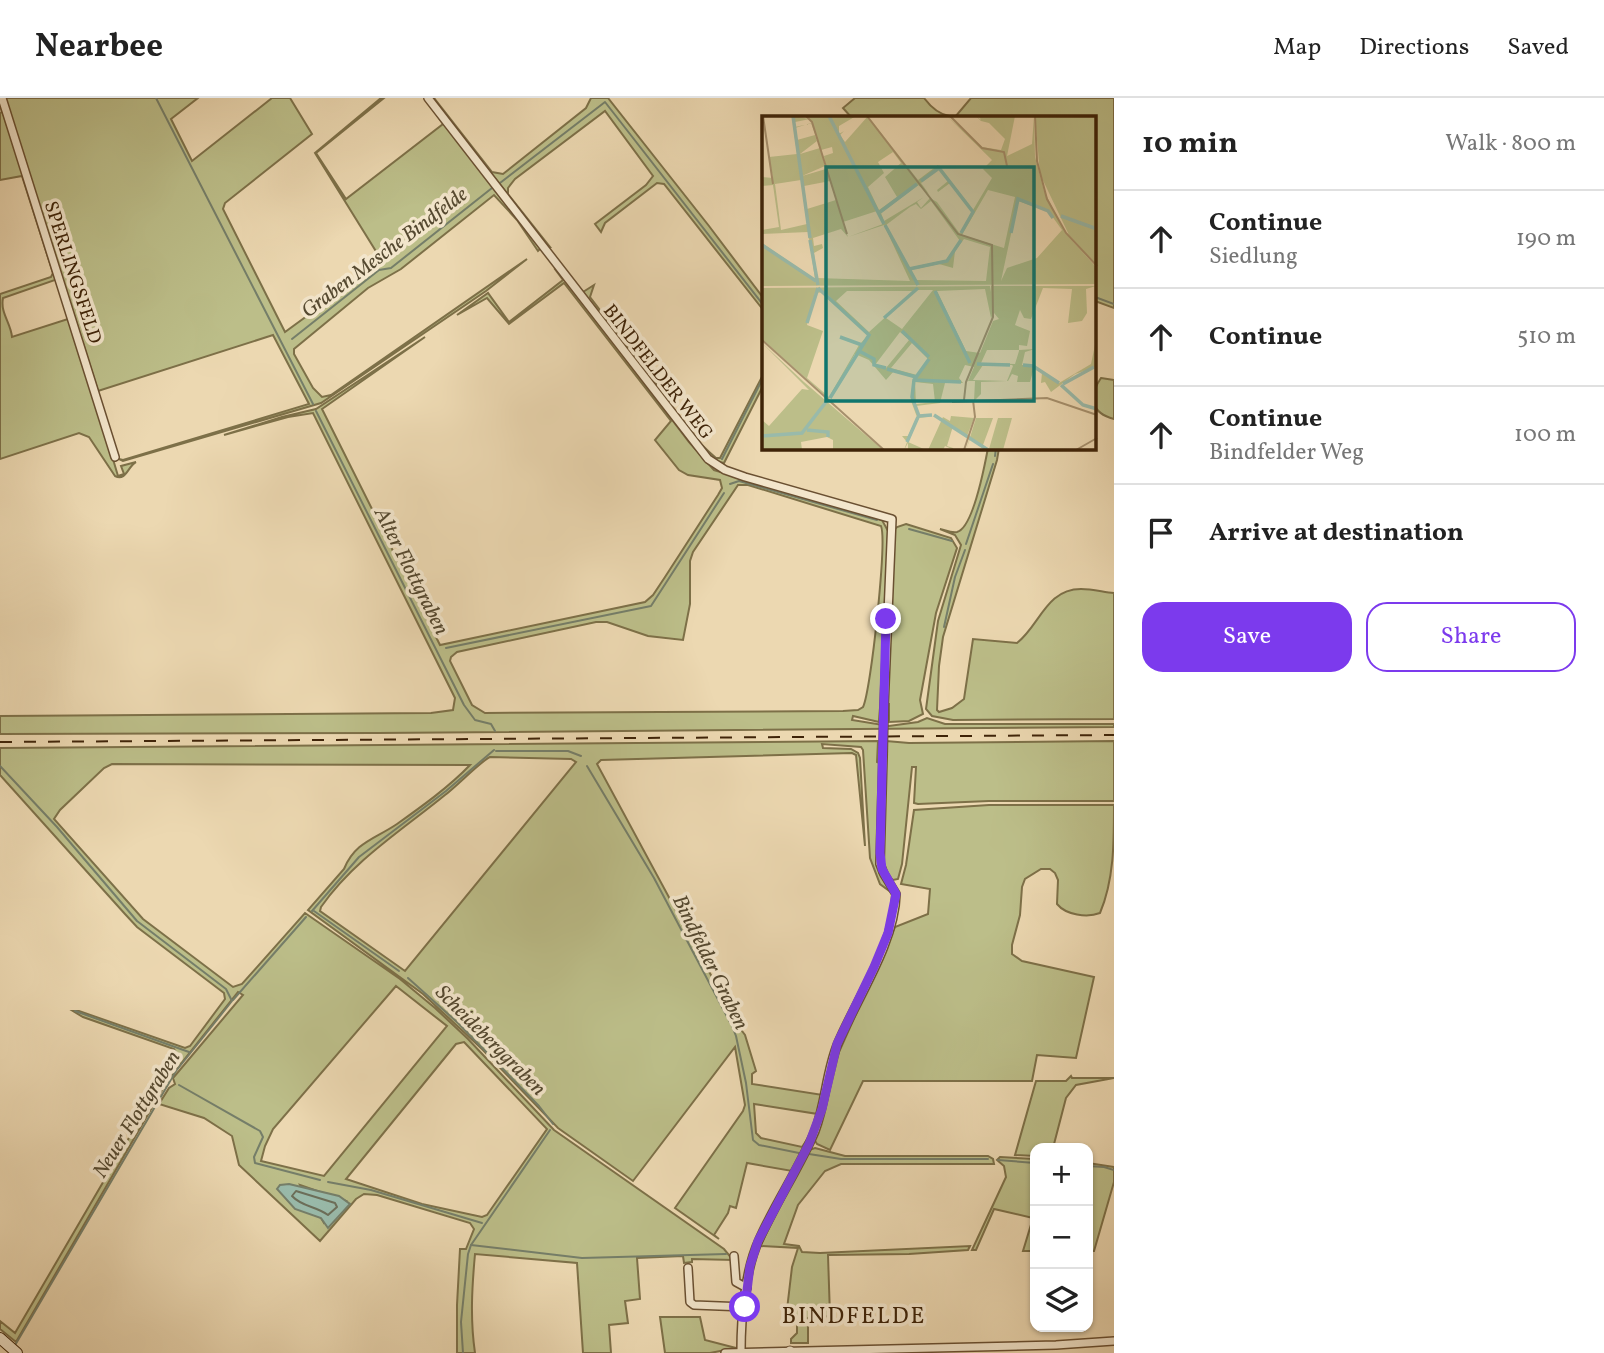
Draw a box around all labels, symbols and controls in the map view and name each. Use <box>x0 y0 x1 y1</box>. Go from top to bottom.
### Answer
text: Nearbee <box>35 25 163 71</box>
text: Map <box>1273 31 1321 65</box>
text: Directions <box>1359 31 1469 65</box>
text: Saved <box>1507 31 1569 65</box>
inset map <box>762 116 1096 450</box>
text: 10 min <box>1142 123 1238 165</box>
text: Walk · 800 m <box>1445 128 1576 160</box>
water label: Graben Mesche Bindfelde <box>296 181 474 325</box>
street label: SPERLINGSFELD <box>37 198 107 347</box>
text: Continue <box>1209 205 1322 241</box>
icon: ahead <box>1142 220 1180 258</box>
text: 190 m <box>1516 223 1576 255</box>
text: Siedlung <box>1209 241 1298 273</box>
street label: BINDFELDER WEG <box>596 299 719 445</box>
icon: ahead <box>1142 318 1180 356</box>
text: Continue <box>1209 319 1322 355</box>
text: 510 m <box>1517 321 1576 353</box>
text: Continue <box>1209 401 1322 437</box>
icon: ahead <box>1142 416 1180 454</box>
text: 100 m <box>1514 419 1576 451</box>
text: Bindfelder Weg <box>1209 437 1364 469</box>
water label: Alter Flottgraben <box>366 502 455 640</box>
icon: arrive <box>1142 514 1180 552</box>
text: Arrive at destination <box>1209 515 1464 551</box>
button: Save <box>1142 602 1352 672</box>
button: Share <box>1366 602 1576 672</box>
route end <box>870 603 901 634</box>
water label: Bindfelder Graben <box>664 890 755 1035</box>
water label: Scheideberggraben <box>428 979 552 1103</box>
water label: Neuer Flottgraben <box>86 1045 188 1184</box>
map controls <box>1030 1143 1093 1332</box>
button: + <box>1030 1143 1093 1206</box>
button: − <box>1030 1206 1093 1269</box>
button: layers <box>1030 1269 1093 1332</box>
route start <box>729 1291 760 1322</box>
district label: BINDFELDE <box>782 1301 926 1333</box>

